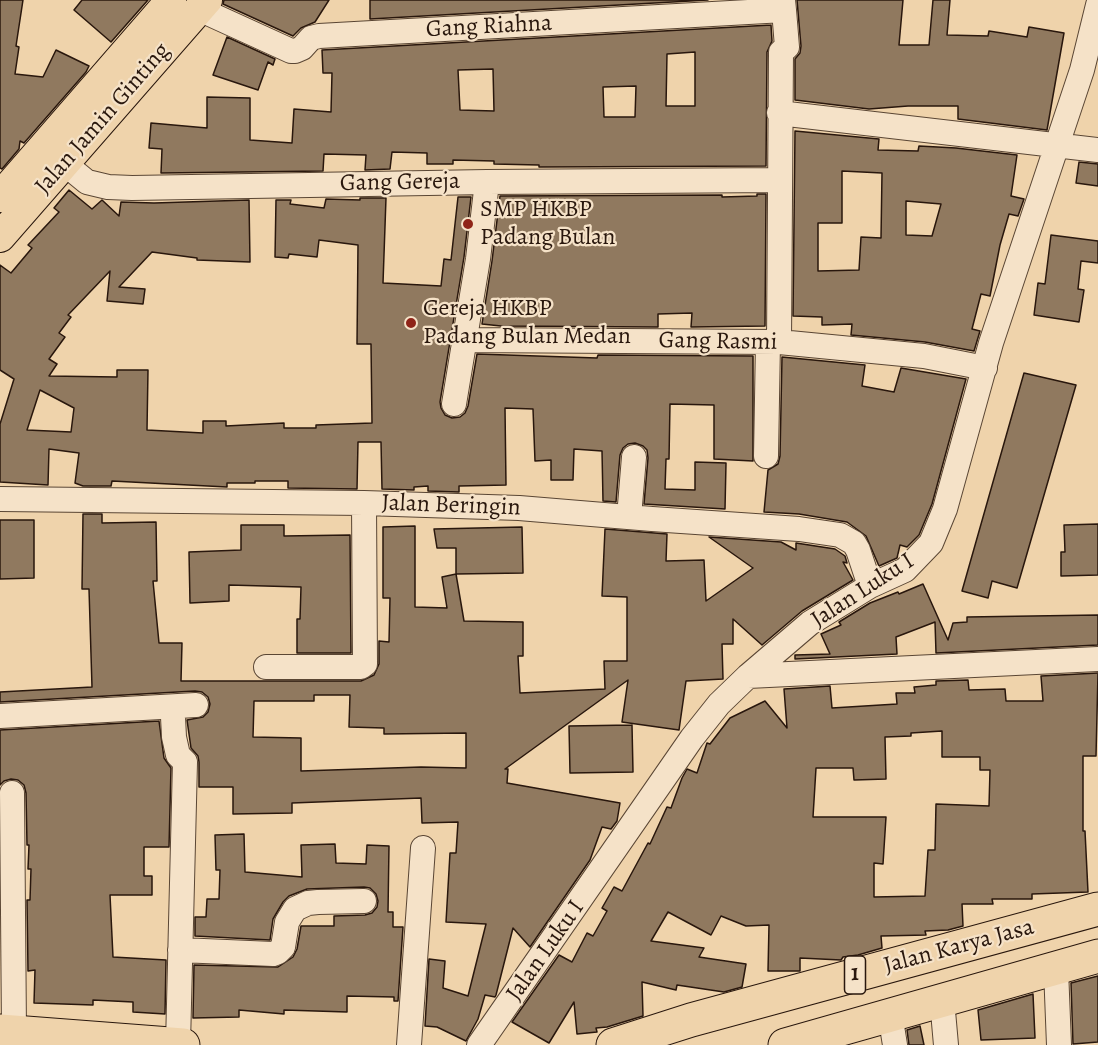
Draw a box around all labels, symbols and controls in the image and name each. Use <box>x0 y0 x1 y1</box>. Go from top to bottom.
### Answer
street label: Gang Riahna <box>425 9 553 45</box>
street label: Jalan Jamin Ginting <box>29 37 177 201</box>
street label: Gang Gereja <box>340 168 460 198</box>
place label: SMP HKBP Padang Bulan <box>480 196 615 252</box>
marker: SMP HKBP Padang Bulan <box>461 217 475 231</box>
place label: Gereja HKBP Padang Bulan Medan <box>423 295 631 351</box>
marker: Gereja HKBP Padang Bulan Medan <box>404 316 418 330</box>
street label: Gang Rasmi <box>658 327 778 357</box>
street label: Jalan Beringin <box>381 489 521 523</box>
street label: Jalan Luku I <box>806 547 920 635</box>
street label: Jalan Luku I <box>501 895 591 1007</box>
street label: Jalan Karya Jasa <box>881 913 1037 981</box>
road number: 1 <box>844 956 866 994</box>

